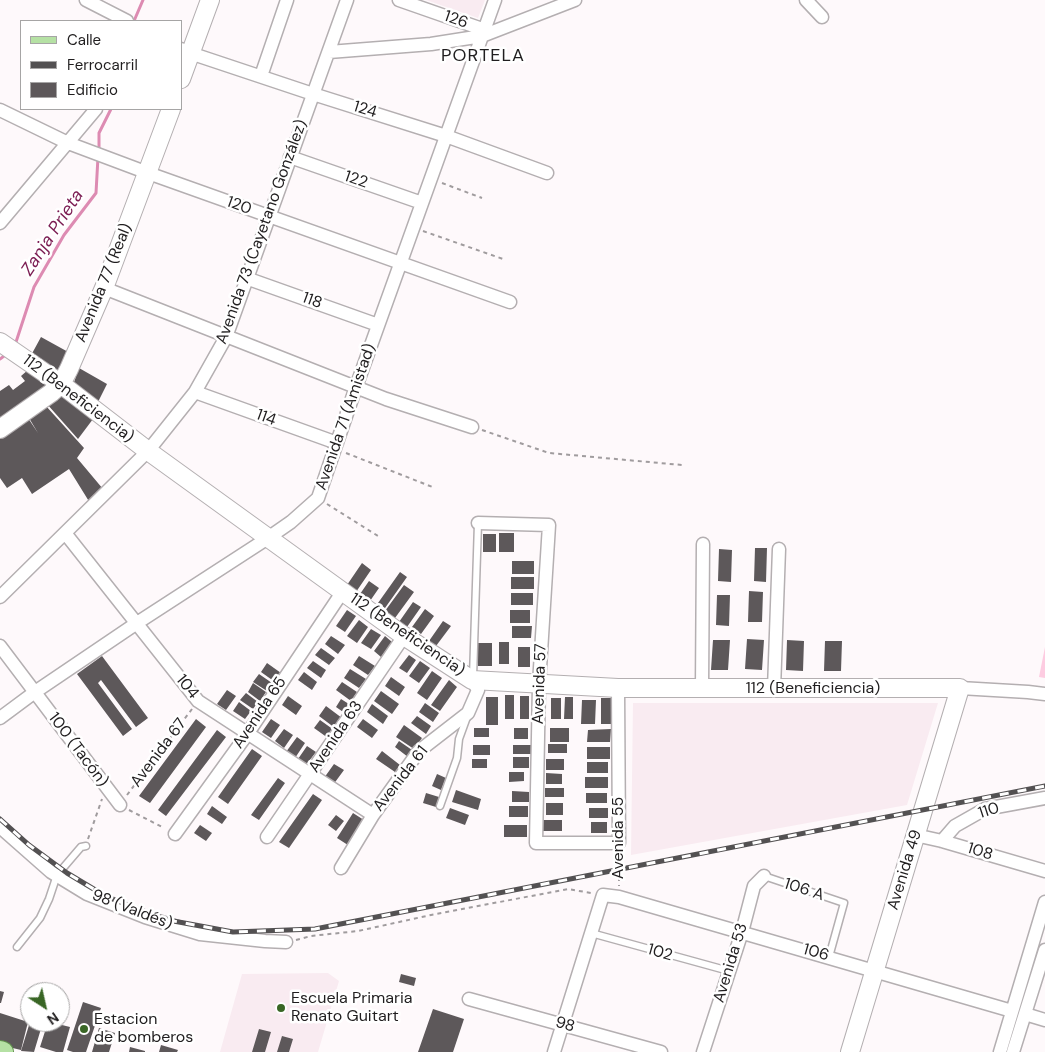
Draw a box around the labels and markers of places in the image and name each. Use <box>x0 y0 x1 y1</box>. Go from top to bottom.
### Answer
place label: Escuela Primaria Renato Guitart <box>291 989 412 1027</box>
marker: Escuela Primaria Renato Guitart <box>275 1002 287 1014</box>
place label: Estacion de bomberos <box>94 1010 193 1048</box>
marker: Estacion de bomberos <box>78 1023 90 1035</box>

